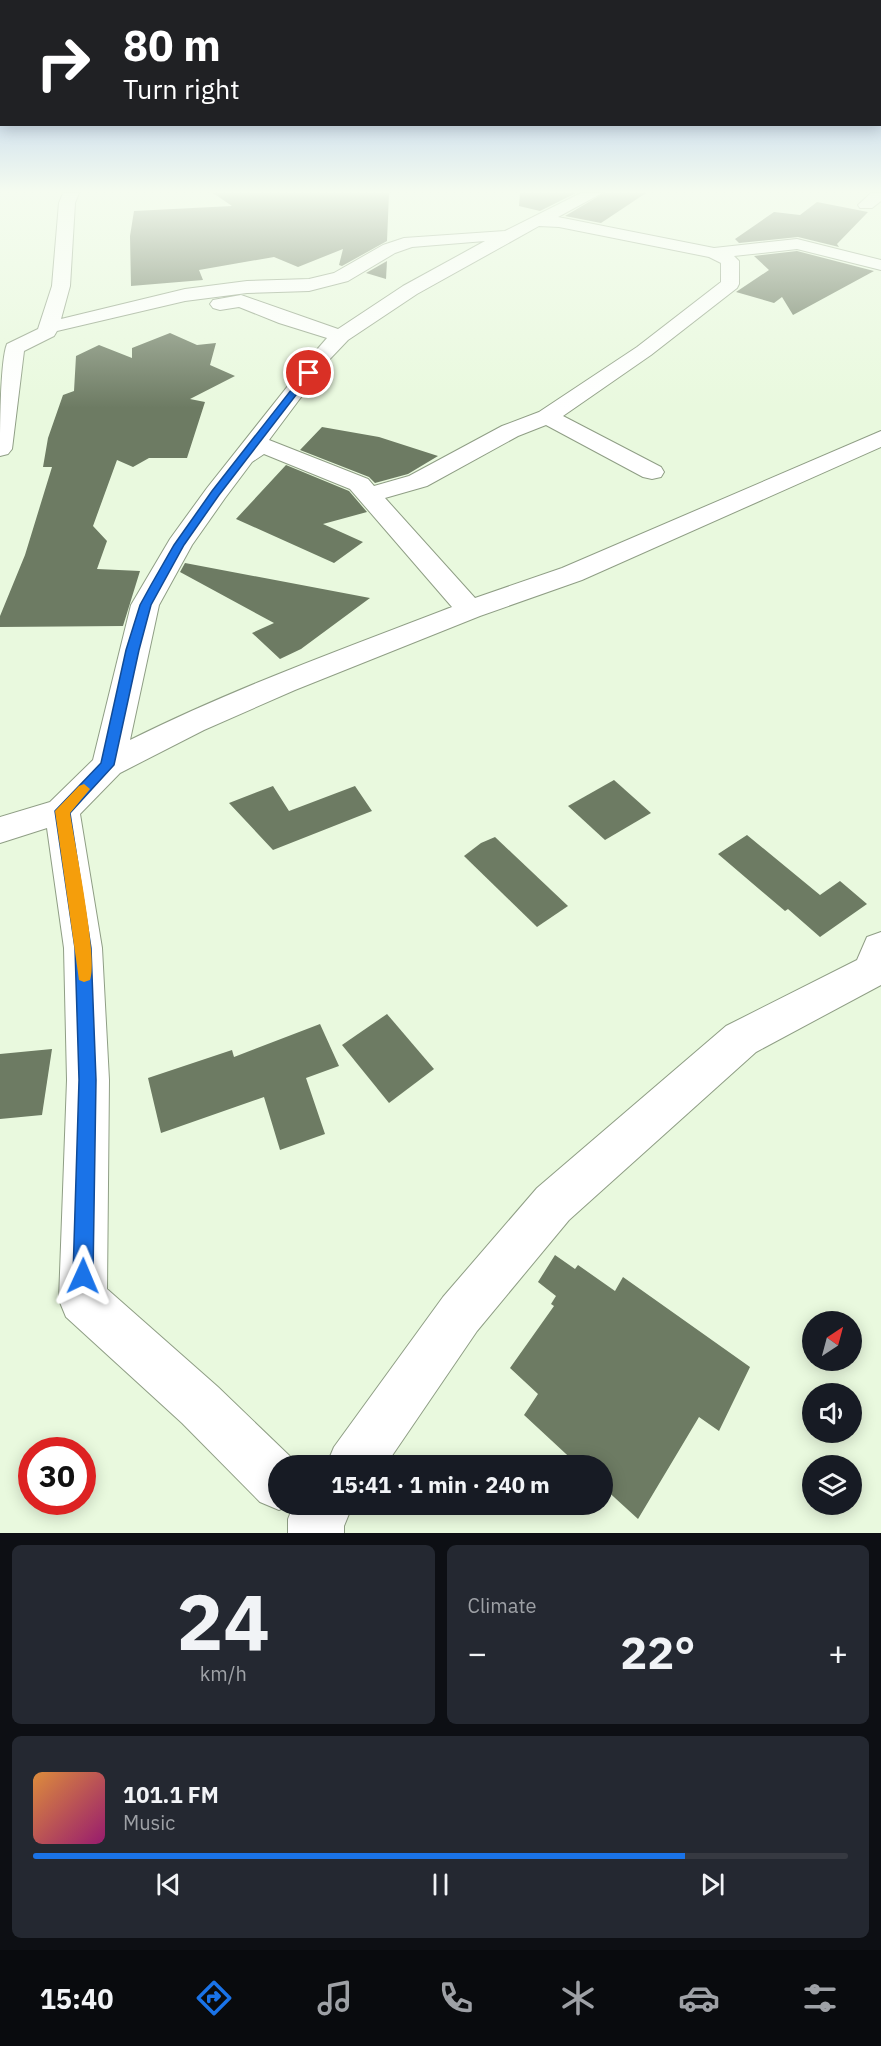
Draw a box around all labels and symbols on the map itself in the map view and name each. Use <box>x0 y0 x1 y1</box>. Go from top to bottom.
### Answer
pin <box>283 347 334 398</box>
position arrow <box>51 1244 115 1308</box>
north arrow <box>802 1311 862 1371</box>
speed limit sign: 30 <box>18 1437 96 1515</box>

